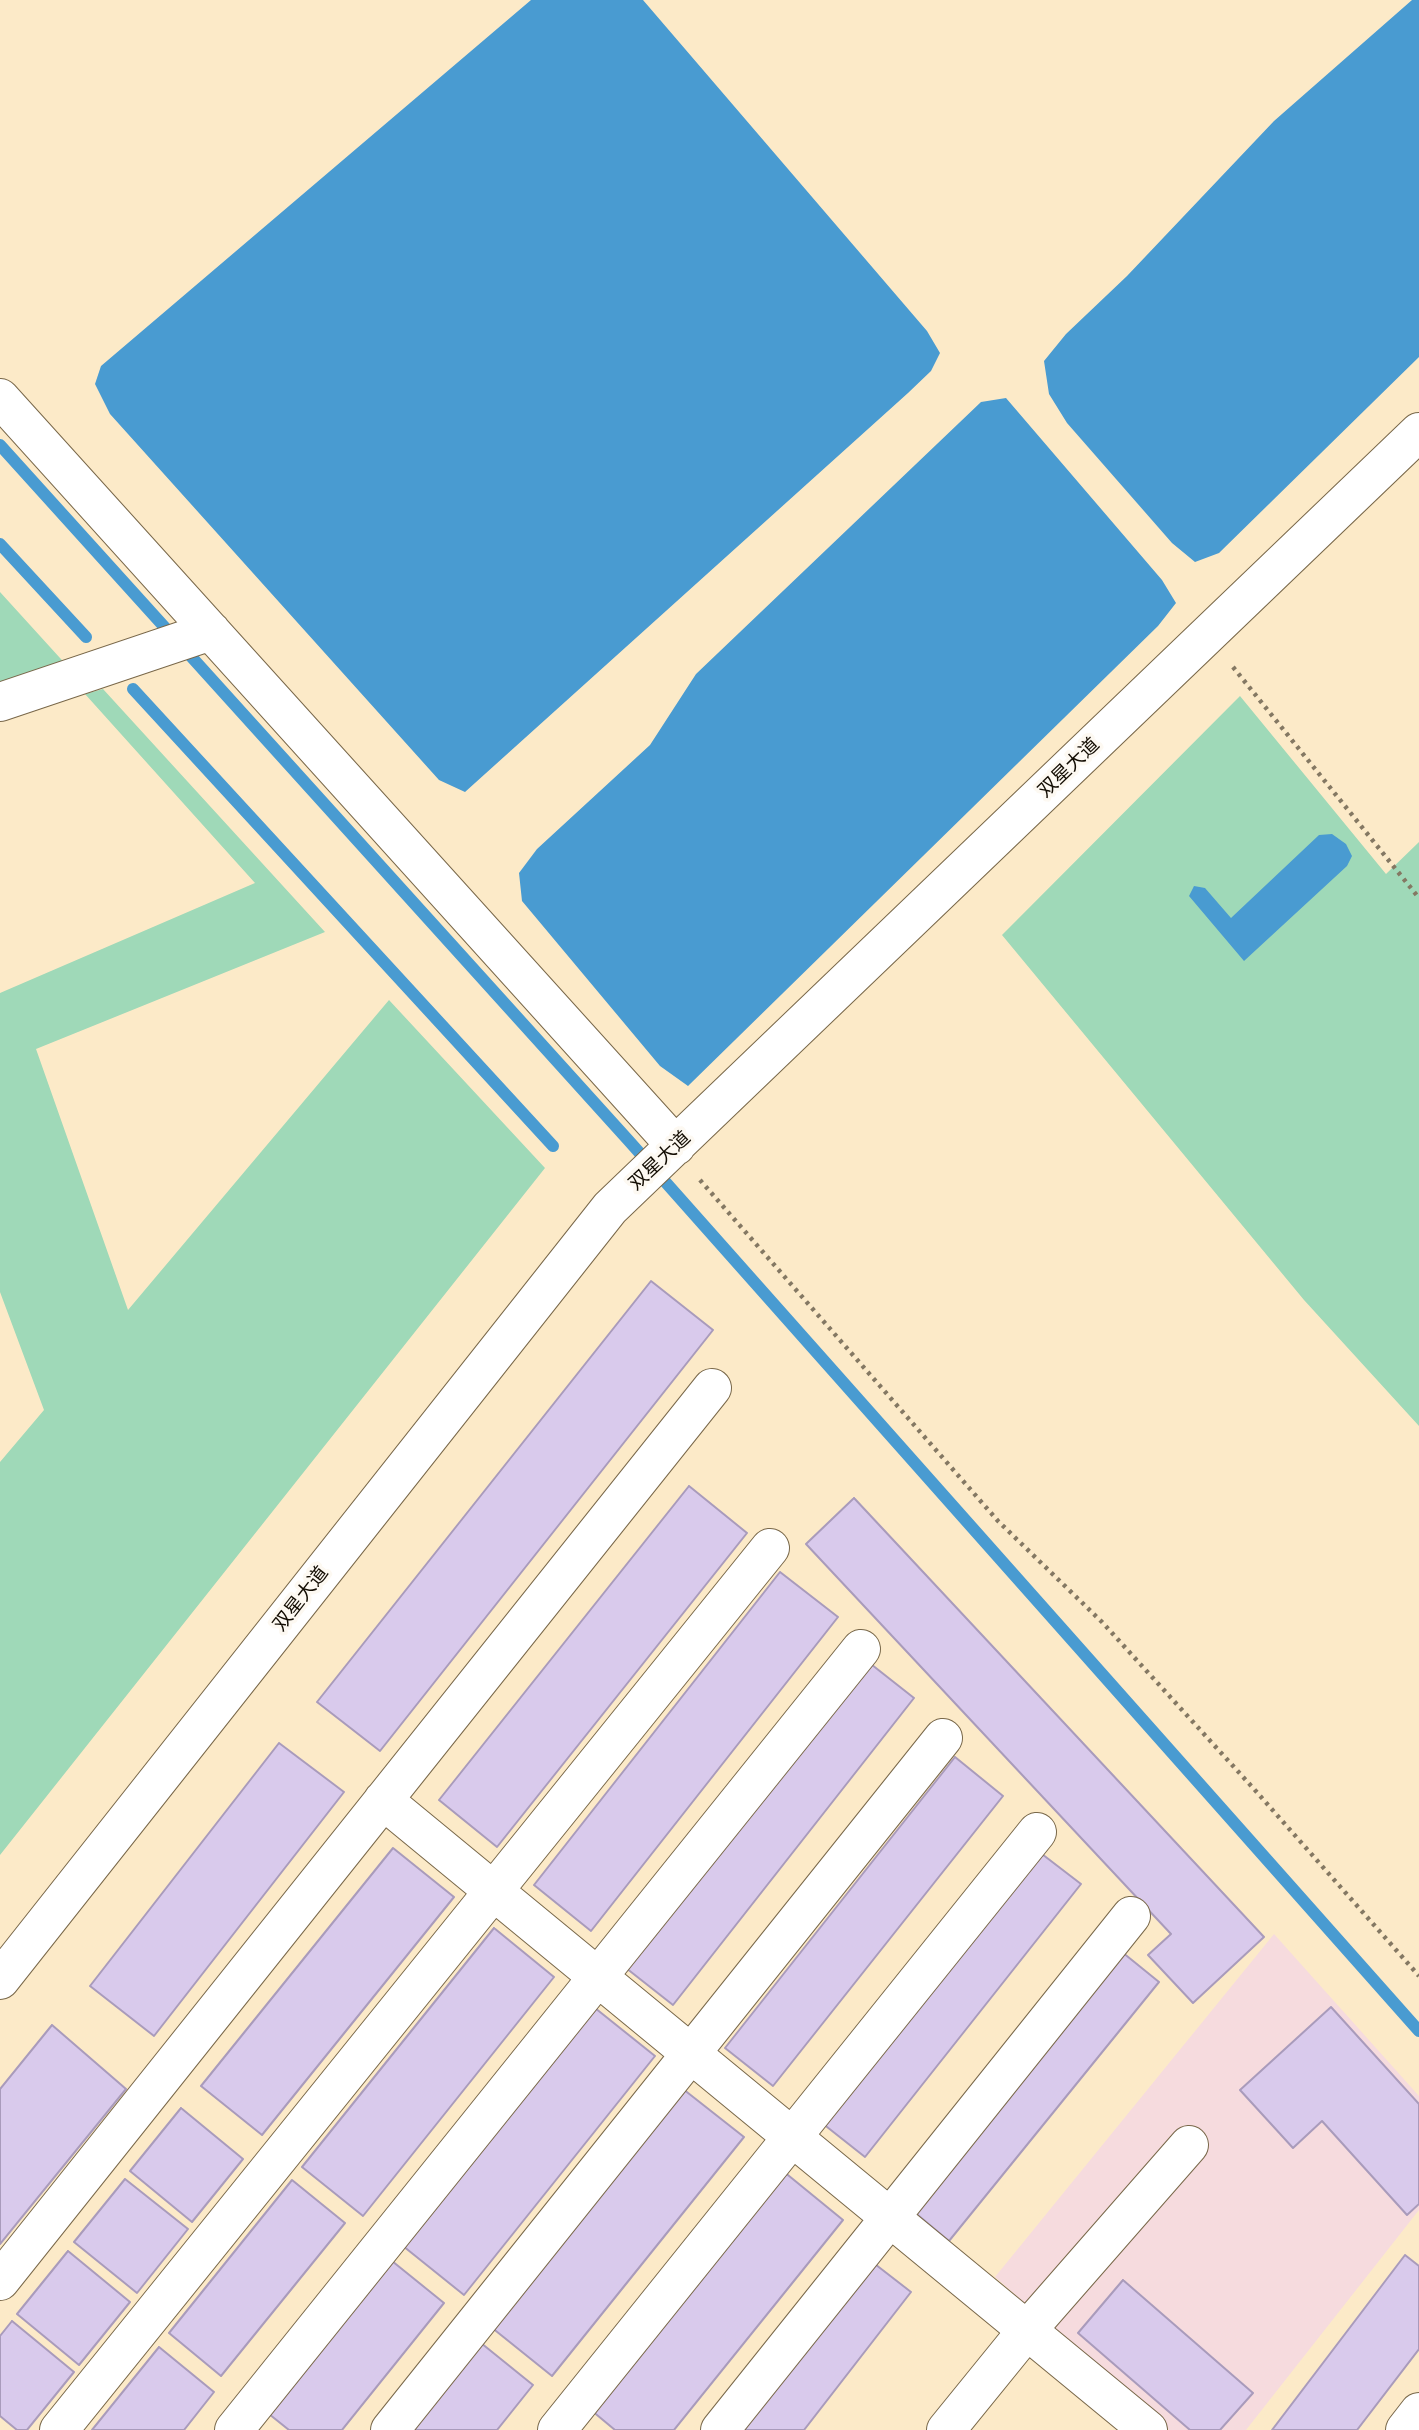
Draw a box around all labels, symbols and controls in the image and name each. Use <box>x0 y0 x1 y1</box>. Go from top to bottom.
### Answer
street label: 双星大道 <box>1034 733 1104 803</box>
street label: 双星大道 <box>624 1127 696 1195</box>
street label: 双星大道 <box>269 1562 333 1636</box>

